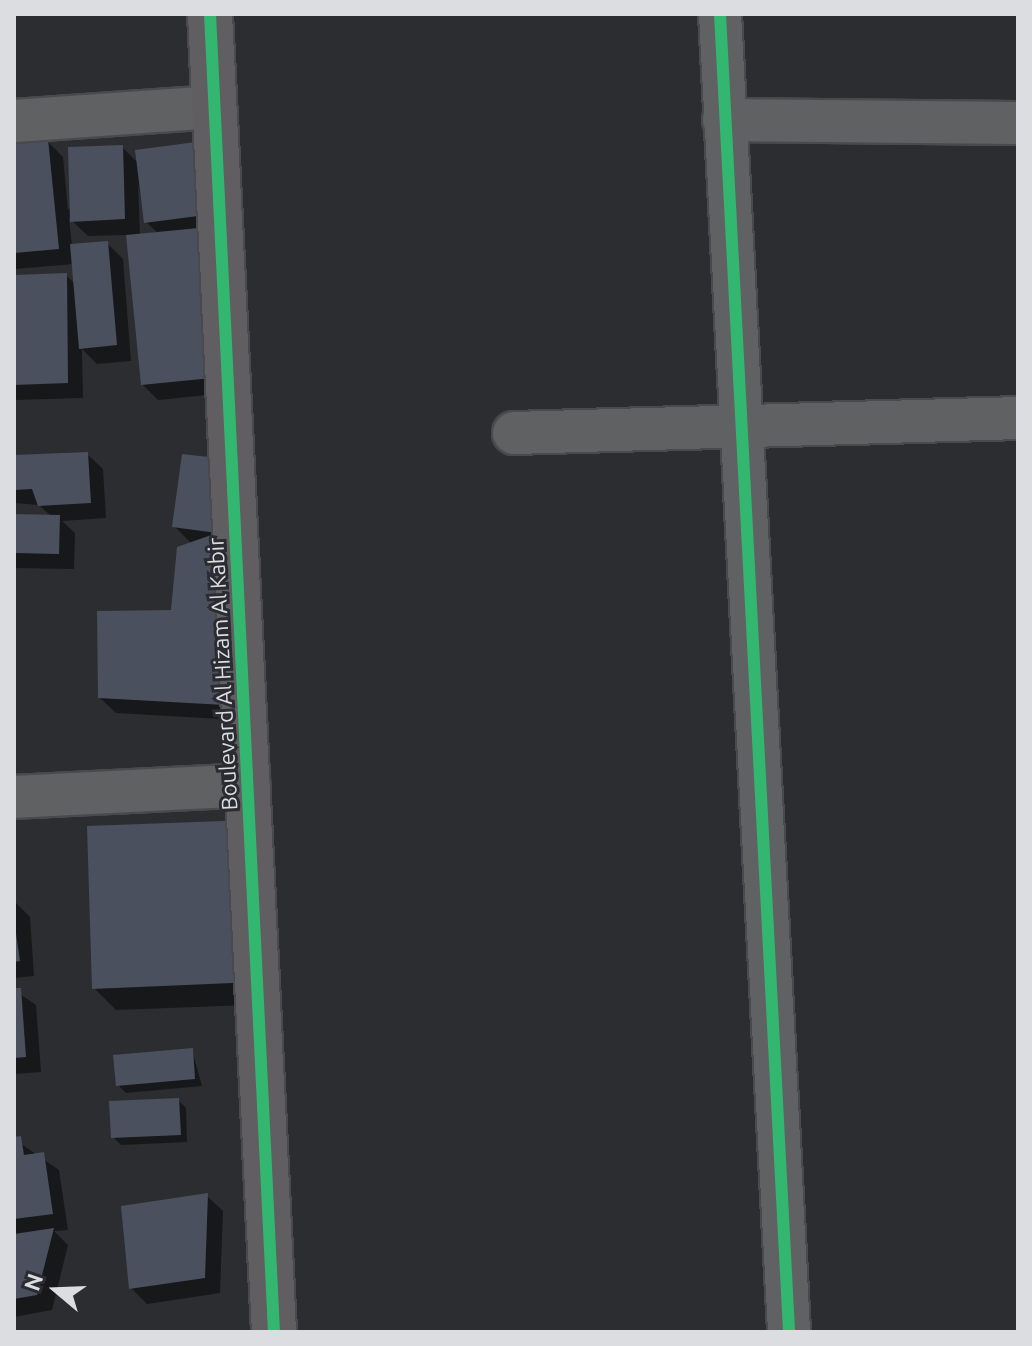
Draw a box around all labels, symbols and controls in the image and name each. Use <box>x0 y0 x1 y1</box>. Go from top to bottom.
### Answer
street label: Boulevard Al Hizam Al Kabir <box>202 537 242 811</box>
north arrow <box>16 1250 96 1330</box>
text: N <box>18 1270 47 1294</box>

